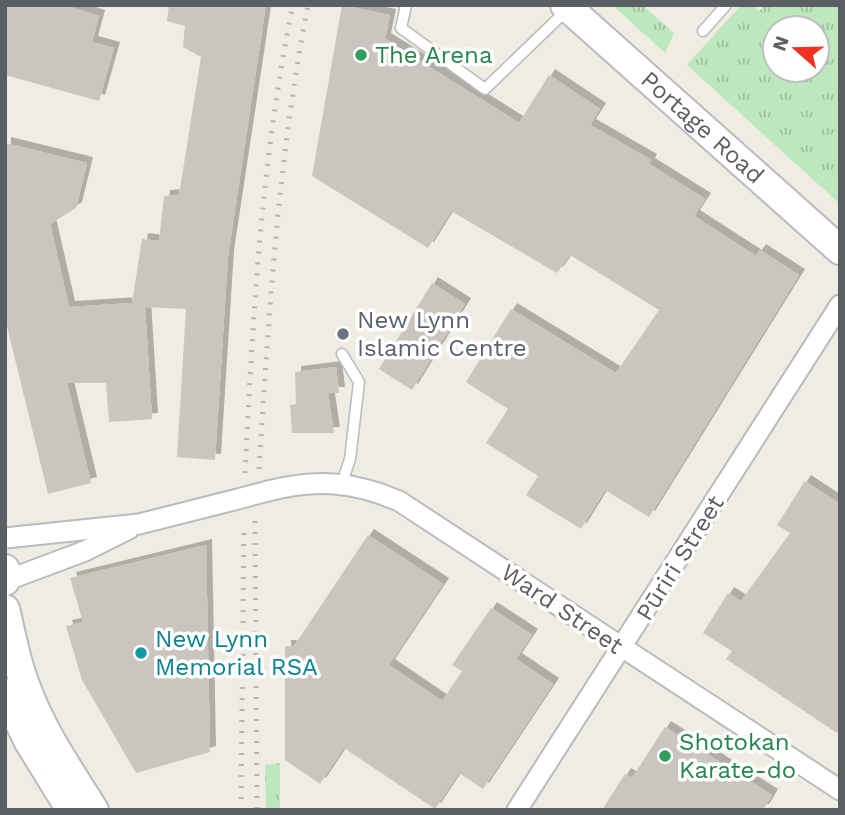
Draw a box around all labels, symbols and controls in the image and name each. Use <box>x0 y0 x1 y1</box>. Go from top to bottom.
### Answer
north arrow <box>761 14 831 84</box>
text: N <box>767 33 794 54</box>
place label: The Arena <box>375 41 492 69</box>
marker: The Arena <box>353 47 369 63</box>
street label: Portage Road <box>635 65 770 189</box>
place label: New Lynn Islamic Centre <box>357 306 527 362</box>
marker: New Lynn Islamic Centre <box>335 326 351 342</box>
street label: Pūriri Street <box>630 490 730 626</box>
street label: Ward Street <box>496 558 628 660</box>
place label: New Lynn Memorial RSA <box>155 625 318 681</box>
marker: New Lynn Memorial RSA <box>133 645 149 661</box>
place label: Shotokan Karate-do <box>679 728 796 784</box>
marker: Shotokan Karate-do <box>657 748 673 764</box>

